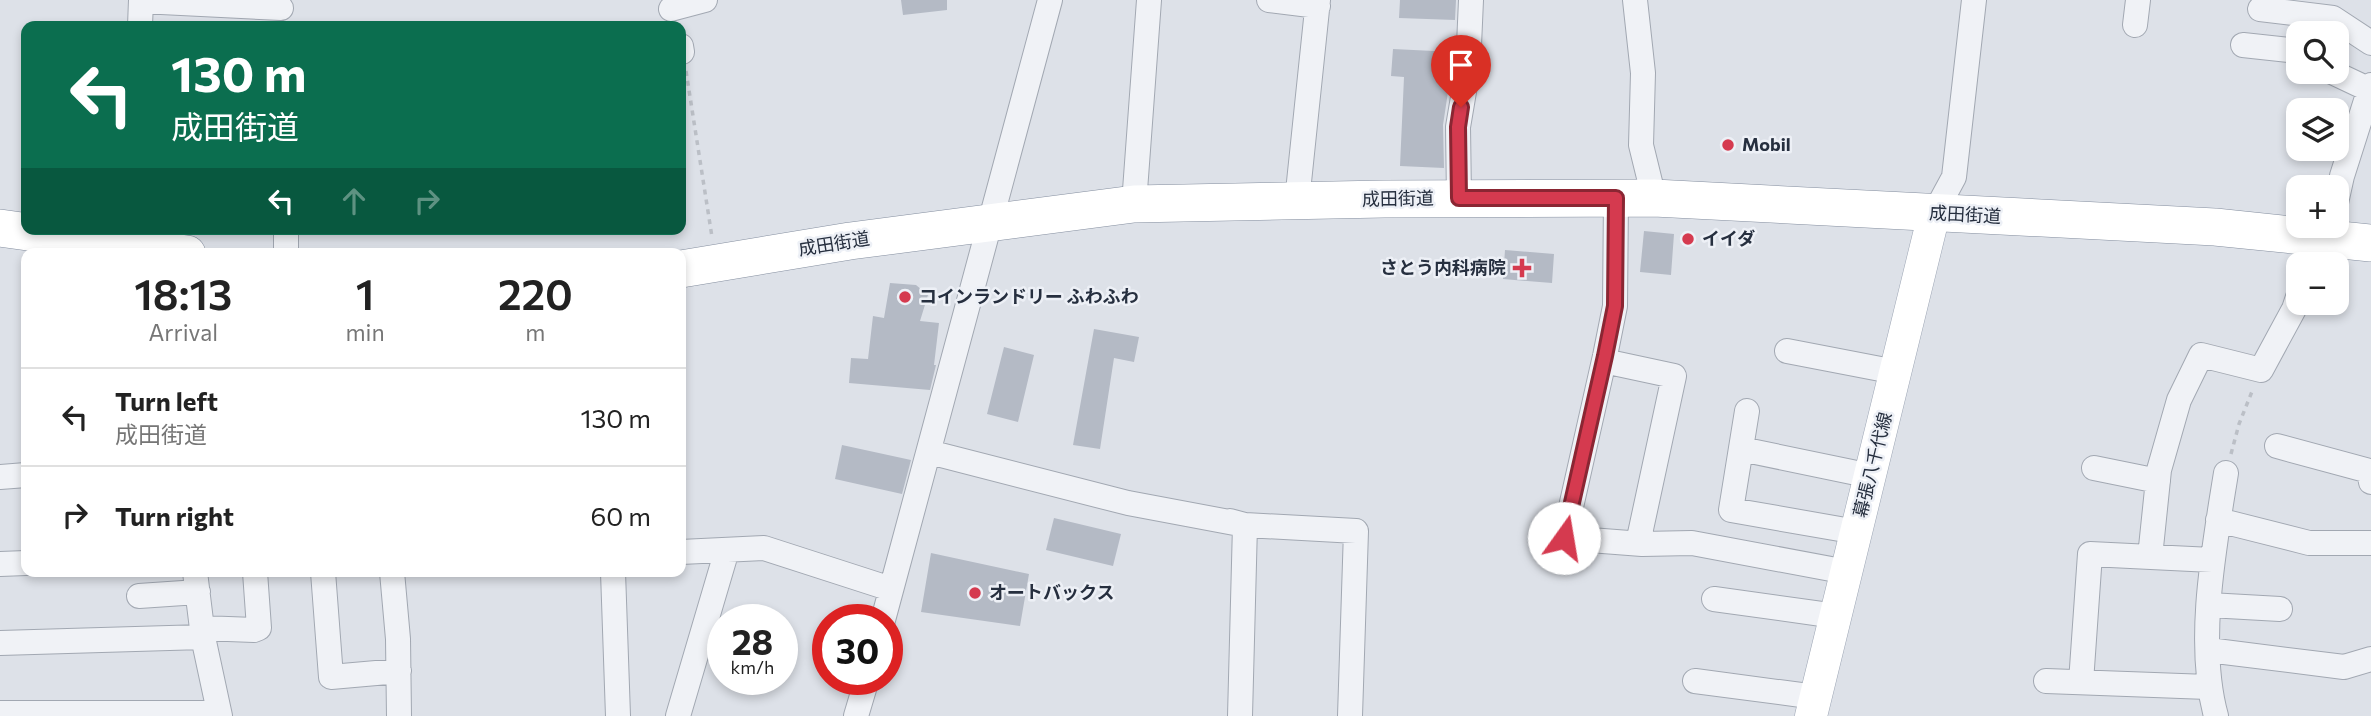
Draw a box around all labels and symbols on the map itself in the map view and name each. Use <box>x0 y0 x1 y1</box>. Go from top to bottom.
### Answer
pin <box>1431 35 1491 107</box>
place label: Mobil <box>1742 133 1791 155</box>
marker: Mobil <box>1720 137 1736 153</box>
street label: 成田街道 <box>1362 186 1434 210</box>
street label: 成田街道 <box>1929 201 2002 227</box>
street label: 成田街道 <box>797 227 871 260</box>
place label: イイダ <box>1702 227 1755 249</box>
marker: イイダ <box>1680 231 1696 247</box>
place label: さとう内科病院 <box>1380 256 1506 278</box>
marker: さとう内科病院 <box>1512 258 1532 278</box>
place label: コインランドリー ふわふわ <box>919 285 1138 307</box>
marker: コインランドリー ふわふわ <box>897 289 913 305</box>
street label: 幕張八千代線 <box>1848 410 1896 520</box>
position arrow <box>1527 501 1601 575</box>
place label: オートバックス <box>989 581 1114 603</box>
marker: オートバックス <box>967 585 983 601</box>
speed limit sign: 30 <box>812 604 903 695</box>

